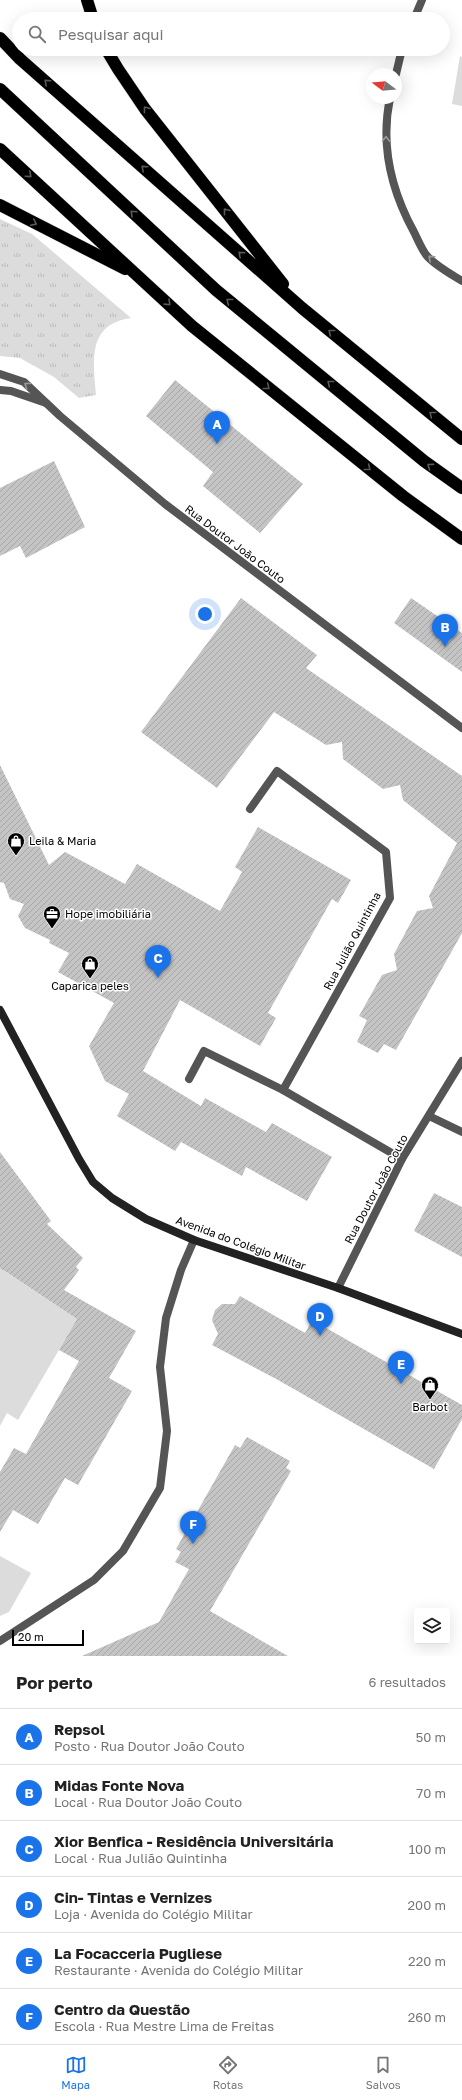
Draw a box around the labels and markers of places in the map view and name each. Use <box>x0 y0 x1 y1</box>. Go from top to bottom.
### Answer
pin: A <box>204 411 230 444</box>
pin: B <box>432 614 458 647</box>
shop icon: Leila & Maria <box>6 831 26 856</box>
place label: Leila & Maria <box>29 834 96 847</box>
office icon: Hope imobiliária <box>42 904 62 929</box>
place label: Hope imobiliária <box>65 907 151 920</box>
pin: C <box>145 945 171 978</box>
shop icon: Caparica peles <box>80 954 100 979</box>
place label: Caparica peles <box>51 979 129 992</box>
pin: D <box>307 1303 333 1336</box>
pin: E <box>388 1351 414 1384</box>
shop icon: Barbot <box>420 1375 440 1400</box>
place label: Barbot <box>412 1400 448 1413</box>
pin: F <box>180 1511 206 1544</box>

